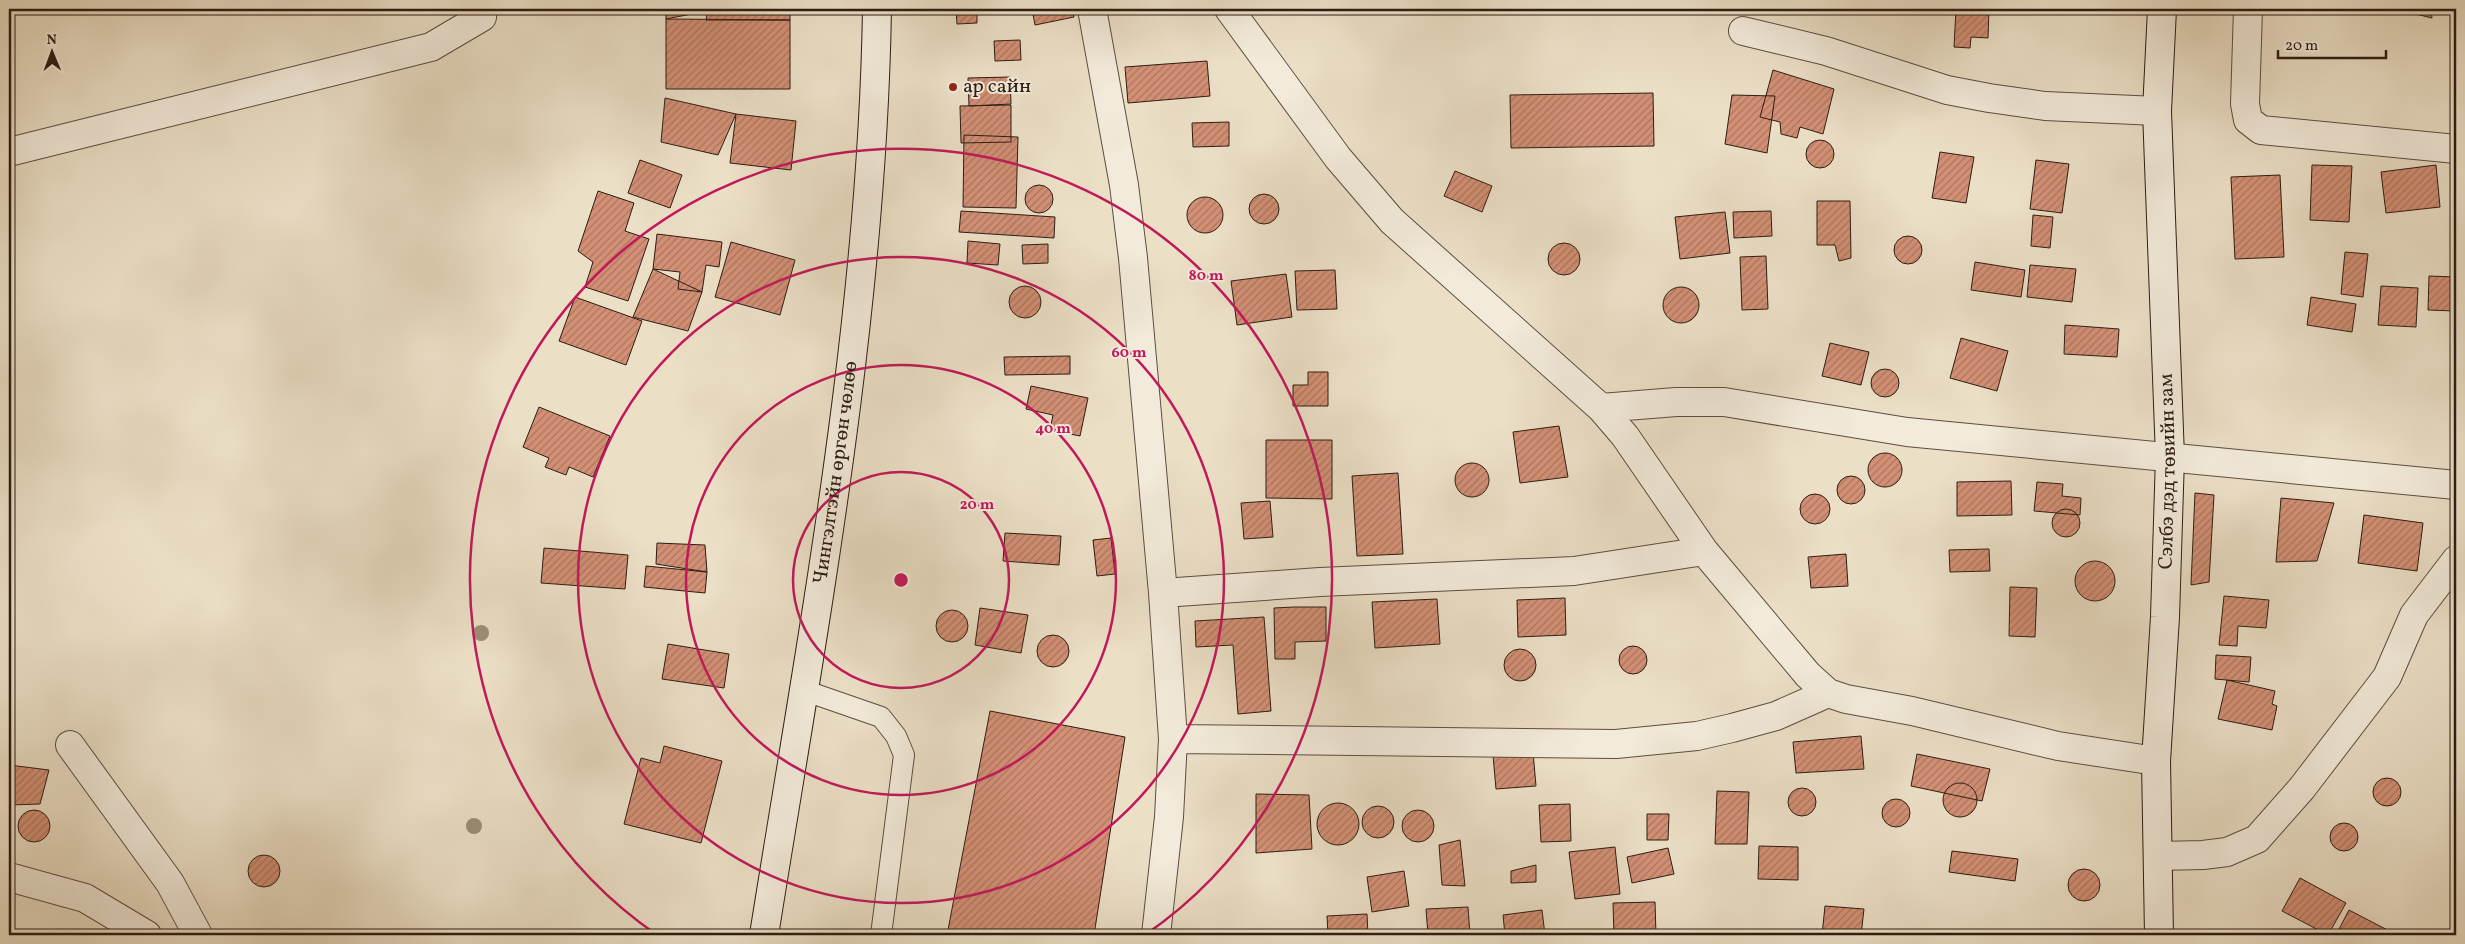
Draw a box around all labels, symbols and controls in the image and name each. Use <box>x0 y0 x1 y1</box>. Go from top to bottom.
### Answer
north arrow <box>28 28 78 78</box>
scale bar <box>2278 28 2385 60</box>
text: N <box>47 31 57 50</box>
text: 20 m <box>2285 36 2318 57</box>
place label: ар сайн <box>963 73 1031 101</box>
marker: ар сайн <box>947 81 959 93</box>
text: 80 m <box>1189 266 1224 287</box>
text: 60 m <box>1112 343 1147 364</box>
street label: Чингэлтэйн өргөн чөлөө <box>807 359 865 586</box>
street label: Сэлбэ дэд төвийн зам <box>2152 373 2184 570</box>
text: 40 m <box>1035 419 1071 440</box>
text: 20 m <box>960 495 995 516</box>
centre of rings <box>892 571 910 589</box>

